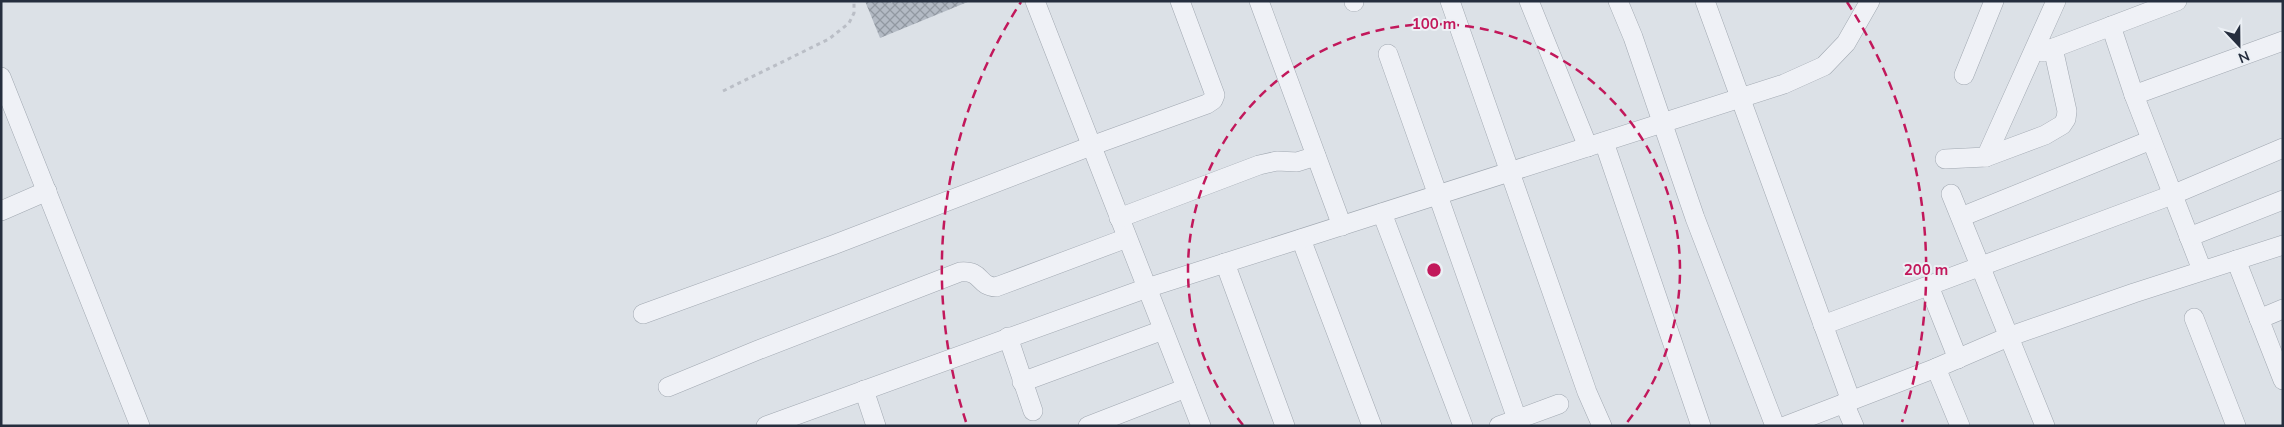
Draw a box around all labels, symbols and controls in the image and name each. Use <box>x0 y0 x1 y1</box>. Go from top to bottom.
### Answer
text: 100 m <box>1412 14 1456 33</box>
north arrow <box>2214 20 2264 70</box>
text: N <box>2236 47 2252 67</box>
text: 200 m <box>1904 260 1948 279</box>
centre of rings <box>1425 261 1443 279</box>

